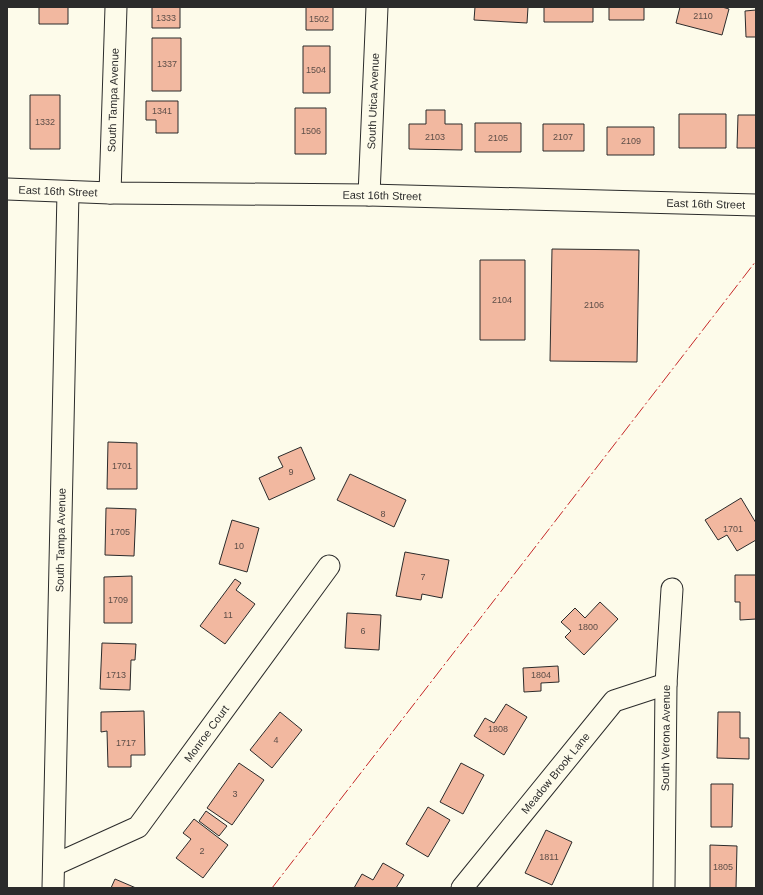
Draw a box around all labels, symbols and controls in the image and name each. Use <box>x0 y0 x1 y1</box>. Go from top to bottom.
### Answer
house number: 2110 <box>693 11 713 21</box>
house number: 1333 <box>156 13 176 23</box>
house number: 1502 <box>309 14 329 24</box>
street label: South Tampa Avenue <box>105 48 121 152</box>
street label: South Utica Avenue <box>365 53 381 150</box>
house number: 1337 <box>157 59 177 69</box>
house number: 1504 <box>306 65 326 75</box>
house number: 1341 <box>152 106 172 116</box>
house number: 1332 <box>35 117 55 127</box>
house number: 1506 <box>301 126 321 136</box>
house number: 2103 <box>425 132 445 142</box>
house number: 2107 <box>553 132 573 142</box>
house number: 2105 <box>488 133 508 143</box>
house number: 2109 <box>621 136 641 146</box>
street label: East 16th Street <box>18 183 98 199</box>
street label: East 16th Street <box>342 189 422 202</box>
street label: East 16th Street <box>666 197 745 211</box>
house number: 2104 <box>492 295 512 305</box>
house number: 2106 <box>584 300 604 310</box>
house number: 1701 <box>112 461 132 471</box>
house number: 9 <box>288 467 294 477</box>
street label: South Tampa Avenue <box>53 488 68 592</box>
house number: 8 <box>380 509 386 519</box>
house number: 1701 <box>723 524 743 534</box>
house number: 1705 <box>110 527 130 537</box>
house number: 10 <box>234 541 244 551</box>
house number: 7 <box>420 572 426 582</box>
house number: 1709 <box>108 595 128 605</box>
house number: 11 <box>223 610 233 620</box>
house number: 1800 <box>578 622 598 632</box>
house number: 6 <box>360 626 366 636</box>
house number: 1713 <box>106 670 126 680</box>
house number: 1804 <box>531 670 551 680</box>
street label: South Verona Avenue <box>659 685 672 791</box>
street label: Monroe Court <box>182 703 231 764</box>
house number: 1808 <box>488 724 508 734</box>
street label: Meadow Brook Lane <box>519 730 592 816</box>
house number: 4 <box>273 735 279 745</box>
house number: 1717 <box>116 738 136 748</box>
house number: 3 <box>232 789 238 799</box>
house number: 2 <box>199 846 205 856</box>
house number: 1811 <box>539 852 559 862</box>
house number: 1805 <box>713 862 733 872</box>

